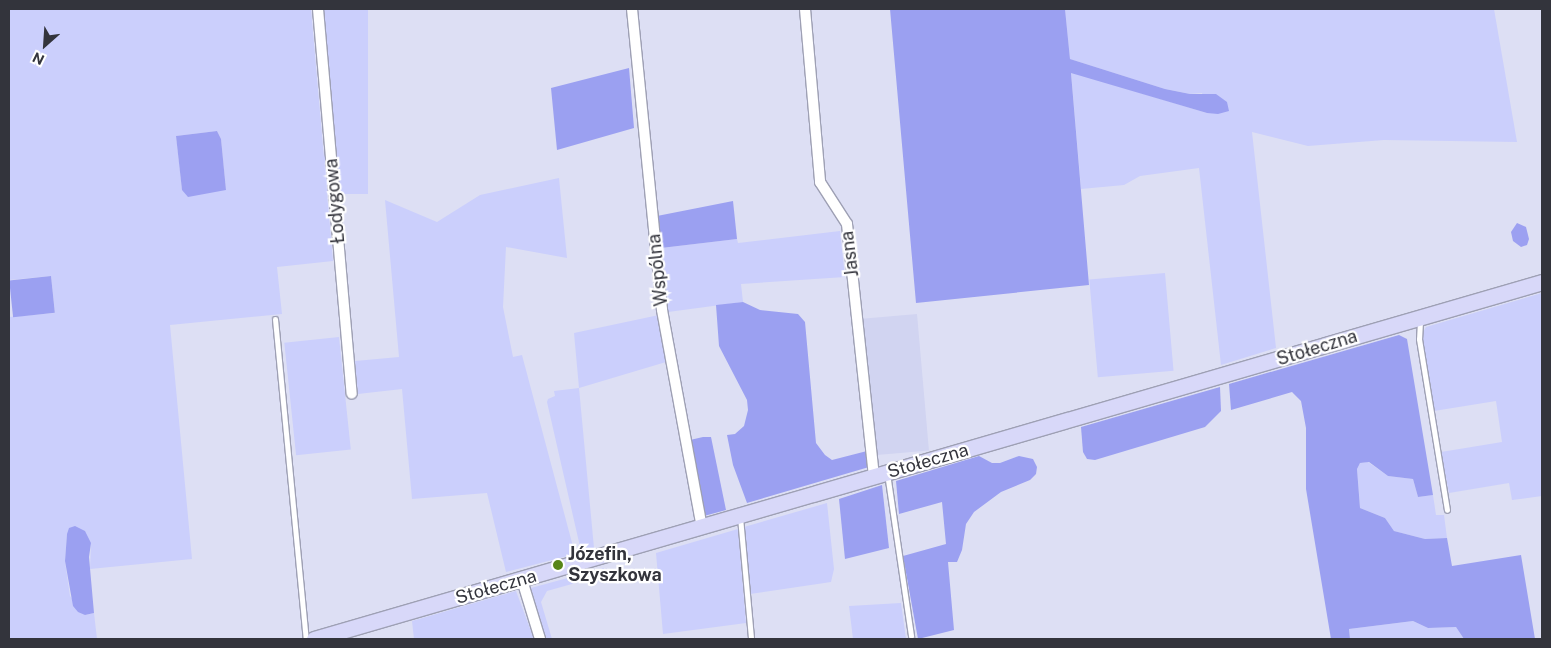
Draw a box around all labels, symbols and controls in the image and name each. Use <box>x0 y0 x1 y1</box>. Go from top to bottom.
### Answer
north arrow <box>20 20 70 70</box>
text: N <box>30 49 47 68</box>
street label: Łodygowa <box>321 158 349 244</box>
street label: Jasna <box>836 230 864 278</box>
street label: Wspólna <box>643 233 673 307</box>
street label: Stołeczna <box>1274 326 1360 370</box>
street label: Stołeczna <box>885 439 971 483</box>
place label: Józefin, Szyszkowa <box>568 544 662 586</box>
marker: Józefin, Szyszkowa <box>552 559 564 571</box>
street label: Stołeczna <box>453 565 539 609</box>

